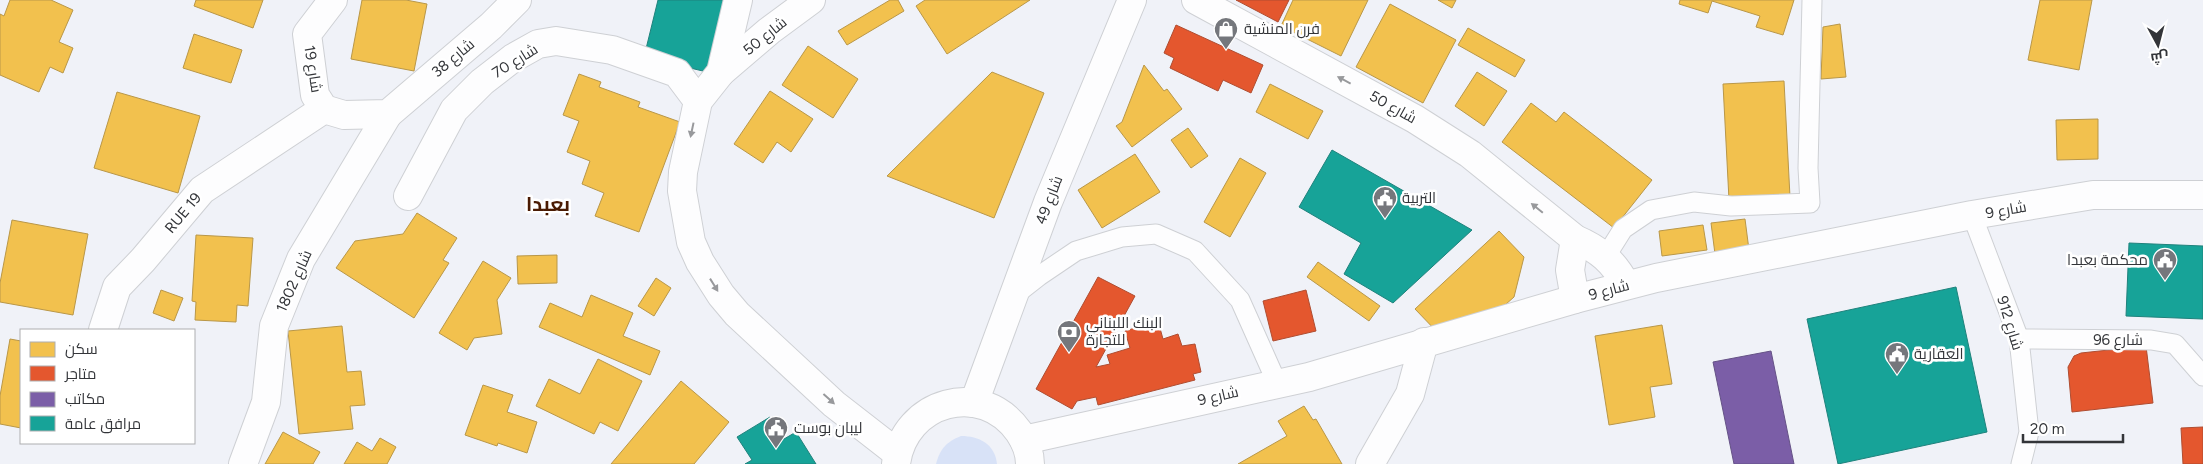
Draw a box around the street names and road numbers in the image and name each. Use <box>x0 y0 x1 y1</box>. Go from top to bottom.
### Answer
street label: شارع 50 <box>740 13 792 61</box>
street label: شارع 38 <box>428 35 479 83</box>
street label: شارع 70 <box>489 40 542 84</box>
street label: شارع 19 <box>298 44 326 94</box>
street label: شارع 50 <box>1365 87 1420 129</box>
street label: شارع 49 <box>1032 173 1068 228</box>
street label: RUE 19 <box>161 189 205 237</box>
street label: شارع 9 <box>1984 198 2028 224</box>
street label: شارع 1802 <box>272 247 318 316</box>
street label: شارع 9 <box>1587 276 1632 306</box>
street label: شارع 912 <box>1991 294 2027 353</box>
street label: شارع 96 <box>2093 331 2143 351</box>
street label: شارع 9 <box>1196 383 1241 411</box>

